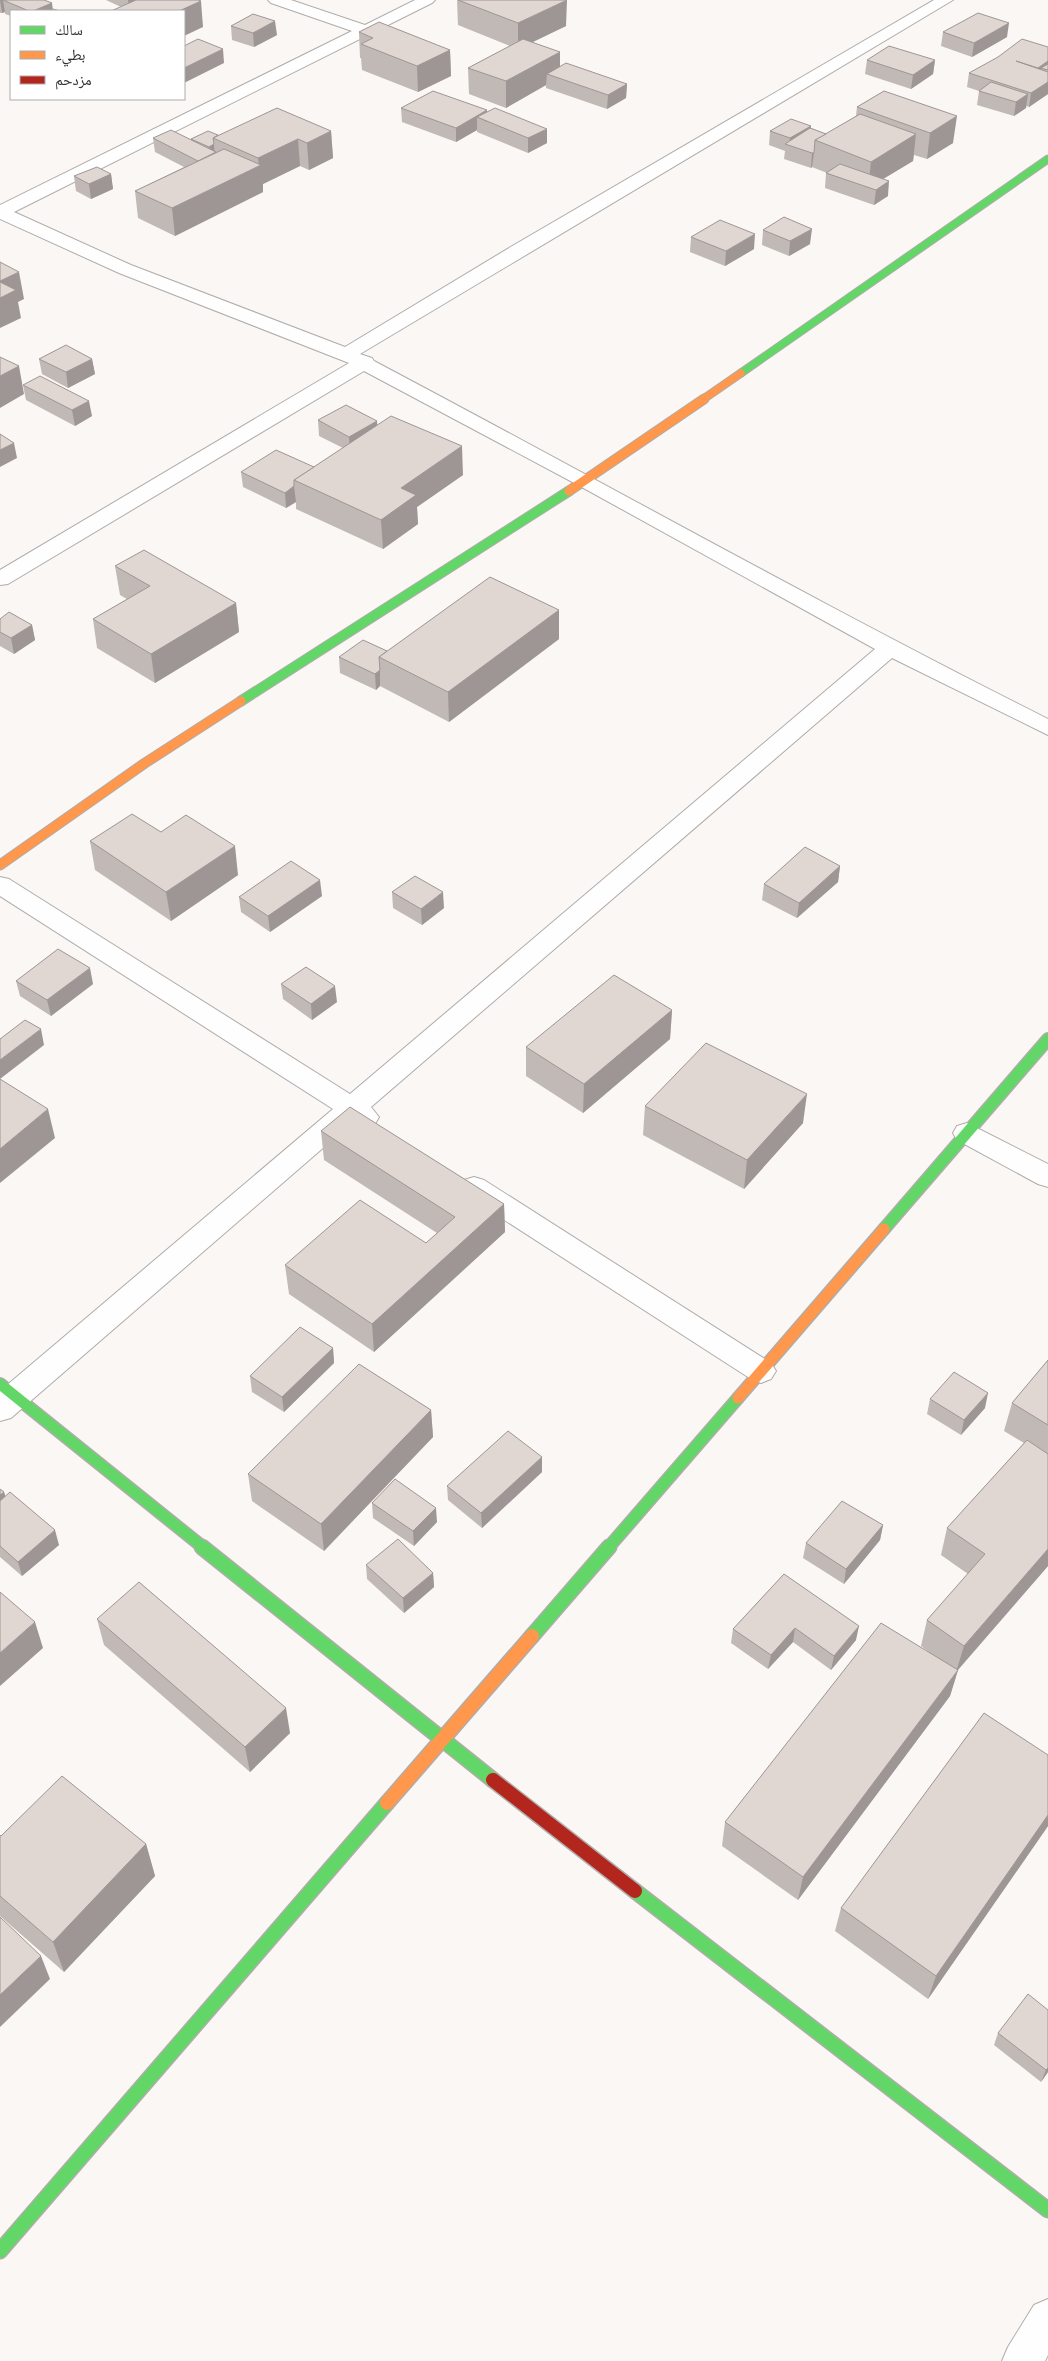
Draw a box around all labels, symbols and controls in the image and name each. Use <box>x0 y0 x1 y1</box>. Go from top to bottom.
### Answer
legend <box>10 10 185 100</box>
text: سالك <box>55 20 83 38</box>
text: بطيء <box>55 45 85 67</box>
text: مزدحم <box>55 70 92 90</box>

